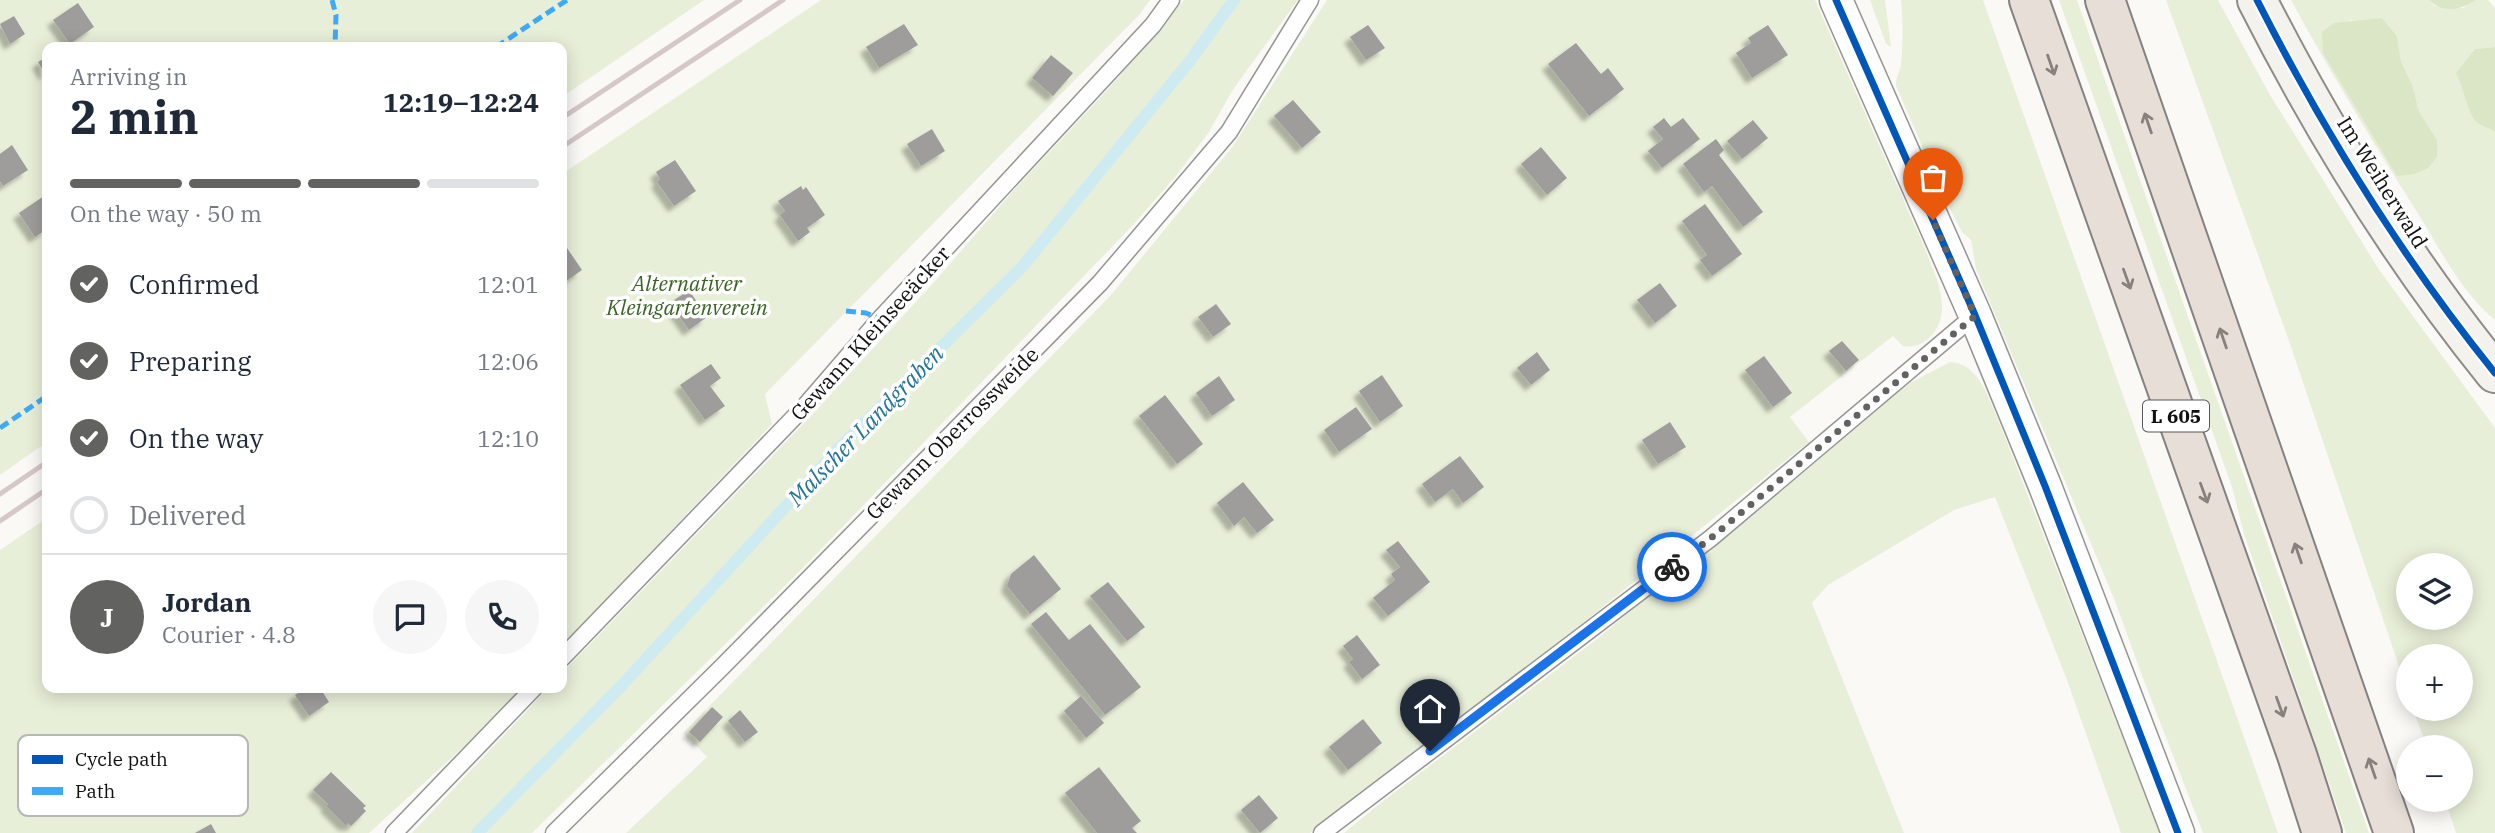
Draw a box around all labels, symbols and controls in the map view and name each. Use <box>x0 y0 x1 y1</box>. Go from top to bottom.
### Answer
one-way arrow <box>2046 53 2058 75</box>
text: Arriving in <box>70 61 187 91</box>
text: 12:19–12:24 <box>383 85 539 119</box>
text: 2 min <box>70 87 199 147</box>
street label: Im Weiherwald <box>2331 111 2435 253</box>
one-way arrow <box>2141 113 2153 135</box>
pin <box>1903 148 1963 220</box>
icon: bag <box>1914 159 1952 197</box>
text: On the way · 50 m <box>70 198 262 228</box>
street label: Gewann Kleinseeäcker <box>784 239 956 426</box>
icon: check <box>70 265 108 303</box>
text: Confirmed <box>129 267 260 301</box>
one-way arrow <box>2122 267 2134 289</box>
text: 12:01 <box>477 269 539 299</box>
park label: Alternativer Kleingartenverein <box>605 269 768 321</box>
one-way arrow <box>2216 328 2228 350</box>
water label: Malscher Landgraben <box>780 338 949 512</box>
street label: Gewann Oberrossweide <box>860 341 1044 525</box>
icon: check <box>70 342 108 380</box>
text: Preparing <box>129 344 251 378</box>
text: 12:06 <box>477 346 539 376</box>
road number: L 605 <box>2143 400 2209 432</box>
icon: check <box>70 419 108 457</box>
text: On the way <box>129 421 263 455</box>
text: 12:10 <box>477 423 539 453</box>
one-way arrow <box>2199 482 2211 504</box>
text: Delivered <box>129 498 246 532</box>
courier <box>1637 532 1707 602</box>
one-way arrow <box>2291 543 2303 565</box>
icon: bike <box>1653 548 1691 586</box>
map controls <box>2396 553 2473 812</box>
button: layers <box>2396 553 2473 630</box>
button: chat <box>373 580 447 654</box>
button: phone <box>465 580 539 654</box>
text: Jordan <box>162 585 252 619</box>
text: J <box>100 600 114 634</box>
text: Courier · 4.8 <box>162 619 296 649</box>
button: + <box>2396 644 2473 721</box>
pin <box>1400 679 1460 751</box>
icon: home <box>1411 690 1449 728</box>
one-way arrow <box>2275 696 2287 718</box>
legend <box>18 735 248 816</box>
button: − <box>2396 735 2473 812</box>
text: Cycle path <box>75 747 168 771</box>
one-way arrow <box>2365 758 2377 780</box>
text: Path <box>75 779 115 803</box>

